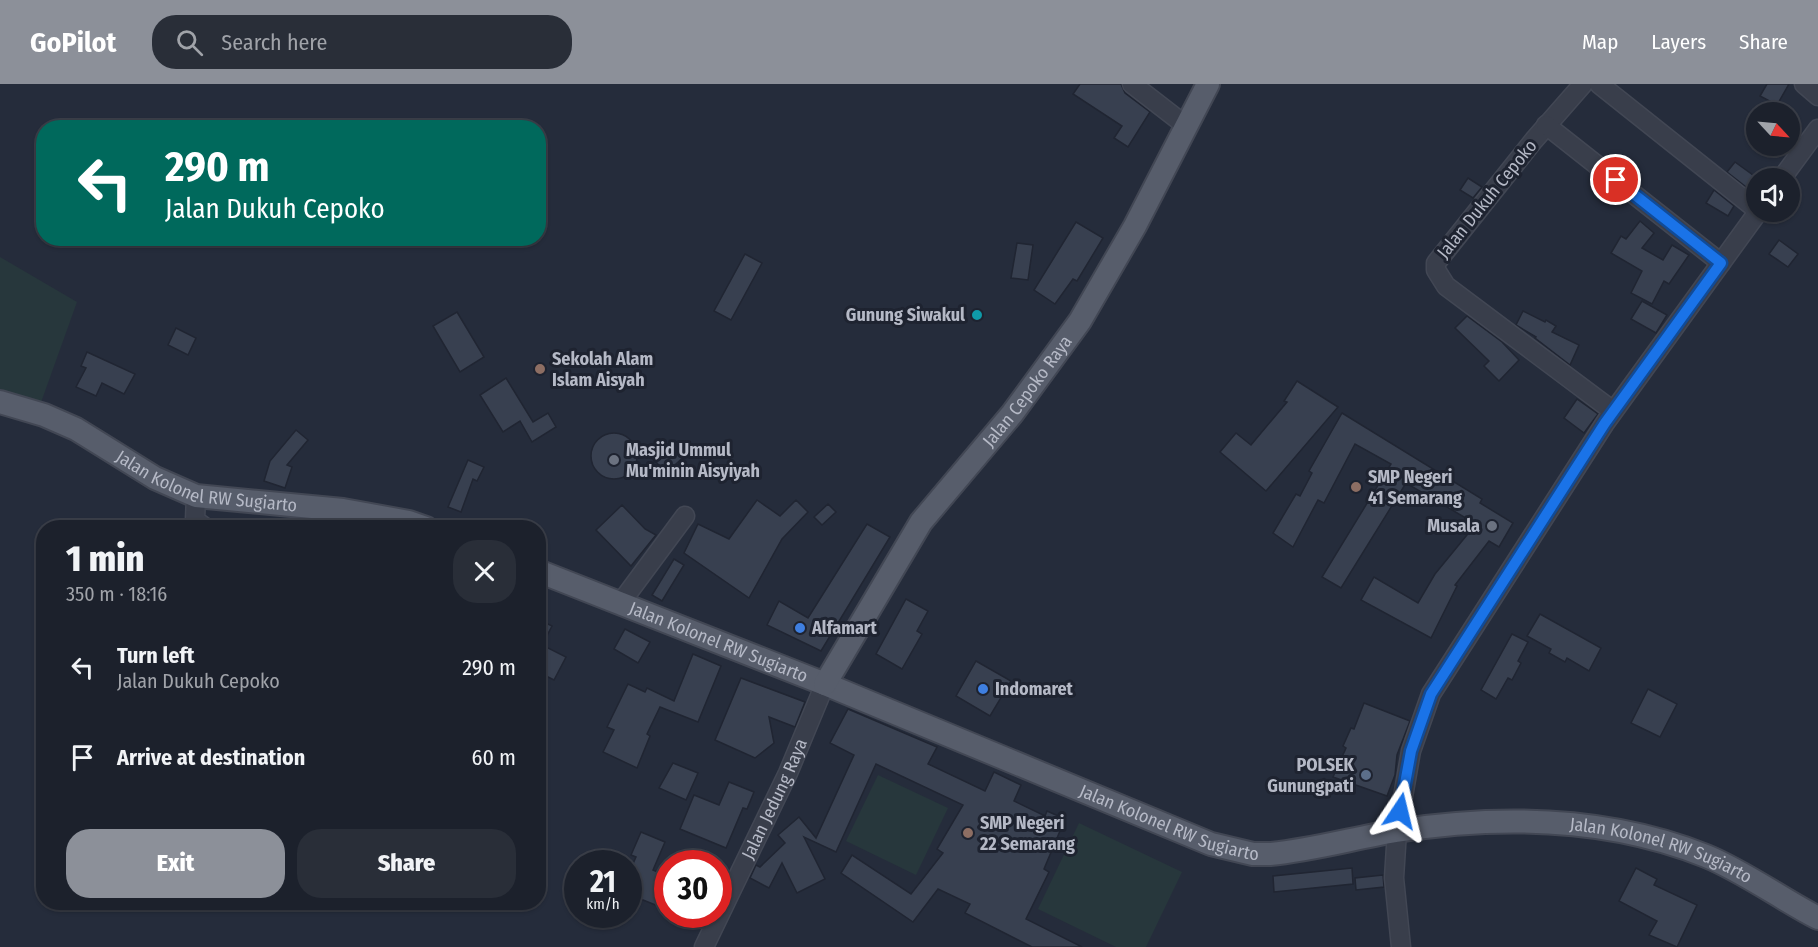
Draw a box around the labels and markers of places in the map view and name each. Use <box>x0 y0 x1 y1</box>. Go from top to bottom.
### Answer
pin <box>1590 154 1641 205</box>
place label: Gunung Siwakul <box>846 304 965 326</box>
marker: Gunung Siwakul <box>970 308 984 322</box>
place label: Sekolah Alam Islam Aisyah <box>552 348 653 391</box>
marker: Sekolah Alam Islam Aisyah <box>533 362 547 376</box>
place label: Masjid Ummul Mu'minin Aisyiyah <box>626 439 760 482</box>
marker: Masjid Ummul Mu'minin Aisyiyah <box>607 453 621 467</box>
place label: SMP Negeri 41 Semarang <box>1368 466 1462 509</box>
marker: SMP Negeri 41 Semarang <box>1349 480 1363 494</box>
place label: Musala <box>1427 515 1480 537</box>
marker: Musala <box>1485 519 1499 533</box>
place label: Alfamart <box>811 617 877 639</box>
marker: Alfamart <box>793 621 807 635</box>
place label: Indomaret <box>995 678 1074 700</box>
marker: Indomaret <box>976 682 990 696</box>
place label: POLSEK Gunungpati <box>1267 754 1355 797</box>
marker: POLSEK Gunungpati <box>1359 768 1373 782</box>
place label: SMP Negeri 22 Semarang <box>979 812 1075 855</box>
marker: SMP Negeri 22 Semarang <box>961 826 975 840</box>

